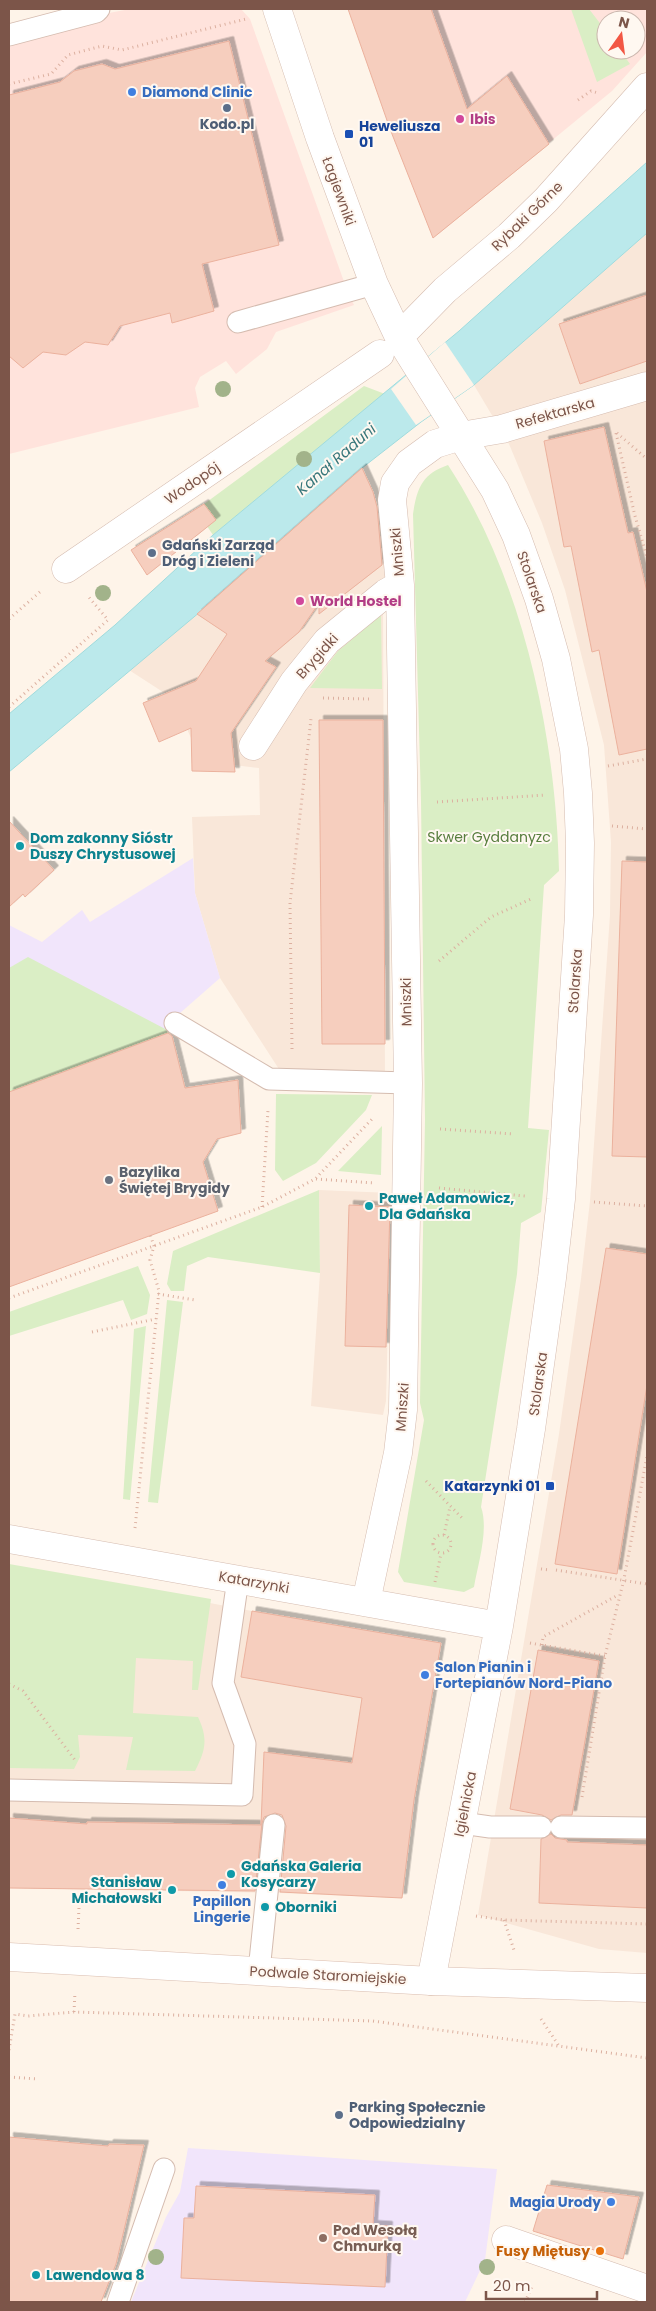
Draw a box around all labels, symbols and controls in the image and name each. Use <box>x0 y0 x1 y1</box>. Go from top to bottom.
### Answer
north arrow <box>596 10 646 60</box>
text: N <box>617 11 632 33</box>
place label: Diamond Clinic <box>142 82 253 102</box>
marker: Diamond Clinic <box>126 86 138 98</box>
marker: Kodo.pl <box>221 102 233 114</box>
place label: Ibis <box>470 109 496 129</box>
marker: Ibis <box>454 113 466 125</box>
place label: Kodo.pl <box>200 114 254 134</box>
place label: Heweliusza 01 <box>359 116 441 152</box>
marker: Heweliusza 01 <box>343 128 355 140</box>
street label: Łagiewniki <box>317 154 361 228</box>
street label: Rybaki Górne <box>487 176 567 255</box>
street label: Refektarska <box>513 392 597 434</box>
water label: Kanał Raduni <box>292 418 381 500</box>
street label: Wodopój <box>160 457 224 509</box>
street label: Mniszki <box>385 527 409 577</box>
place label: Gdański Zarząd Dróg i Zieleni <box>162 535 274 571</box>
marker: Gdański Zarząd Dróg i Zieleni <box>146 547 158 559</box>
street label: Stolarska <box>512 548 552 616</box>
place label: World Hostel <box>310 591 402 611</box>
marker: World Hostel <box>294 595 306 607</box>
street label: Brygidki <box>291 629 343 683</box>
park label: Skwer Gyddanyzc <box>427 827 551 847</box>
place label: Dom zakonny Sióstr Duszy Chrystusowej <box>30 828 176 864</box>
marker: Dom zakonny Sióstr Duszy Chrystusowej <box>14 840 26 852</box>
street label: Stolarska <box>563 948 587 1014</box>
street label: Mniszki <box>396 977 416 1027</box>
place label: Bazylika Świętej Brygidy <box>119 1162 230 1198</box>
marker: Bazylika Świętej Brygidy <box>103 1174 115 1186</box>
place label: Paweł Adamowicz, Dla Gdańska <box>379 1188 514 1224</box>
marker: Paweł Adamowicz, Dla Gdańska <box>363 1200 375 1212</box>
street label: Stolarska <box>524 1351 552 1417</box>
street label: Mniszki <box>390 1382 414 1432</box>
place label: Katarzynki 01 <box>444 1476 540 1496</box>
marker: Katarzynki 01 <box>544 1480 556 1492</box>
street label: Katarzynki <box>217 1566 291 1598</box>
place label: Salon Pianin i Fortepianów Nord-Piano <box>435 1657 612 1693</box>
marker: Salon Pianin i Fortepianów Nord-Piano <box>419 1669 431 1681</box>
street label: Igielnicka <box>449 1770 481 1838</box>
place label: Gdańska Galeria Kosycarzy <box>241 1856 362 1892</box>
marker: Gdańska Galeria Kosycarzy <box>225 1868 237 1880</box>
place label: Stanisław Michałowski <box>71 1872 163 1908</box>
marker: Papillon Lingerie <box>216 1879 228 1891</box>
marker: Stanisław Michałowski <box>166 1884 178 1896</box>
place label: Papillon Lingerie <box>193 1891 251 1927</box>
place label: Oborniki <box>275 1897 337 1917</box>
marker: Oborniki <box>259 1901 271 1913</box>
street label: Podwale Staromiejskie <box>249 1961 407 1989</box>
place label: Parking Społecznie Odpowiedzialny <box>349 2097 486 2133</box>
marker: Parking Społecznie Odpowiedzialny <box>333 2109 345 2121</box>
place label: Magia Urody <box>509 2192 601 2212</box>
marker: Magia Urody <box>605 2196 617 2208</box>
place label: Pod Wesołą Chmurką <box>333 2220 417 2256</box>
marker: Pod Wesołą Chmurką <box>317 2232 329 2244</box>
place label: Fusy Miętusy <box>496 2241 590 2261</box>
marker: Fusy Miętusy <box>594 2245 606 2257</box>
place label: Lawendowa 8 <box>46 2265 144 2285</box>
scale bar <box>486 2268 597 2300</box>
marker: Lawendowa 8 <box>30 2269 42 2281</box>
text: 20 m <box>493 2275 531 2296</box>

